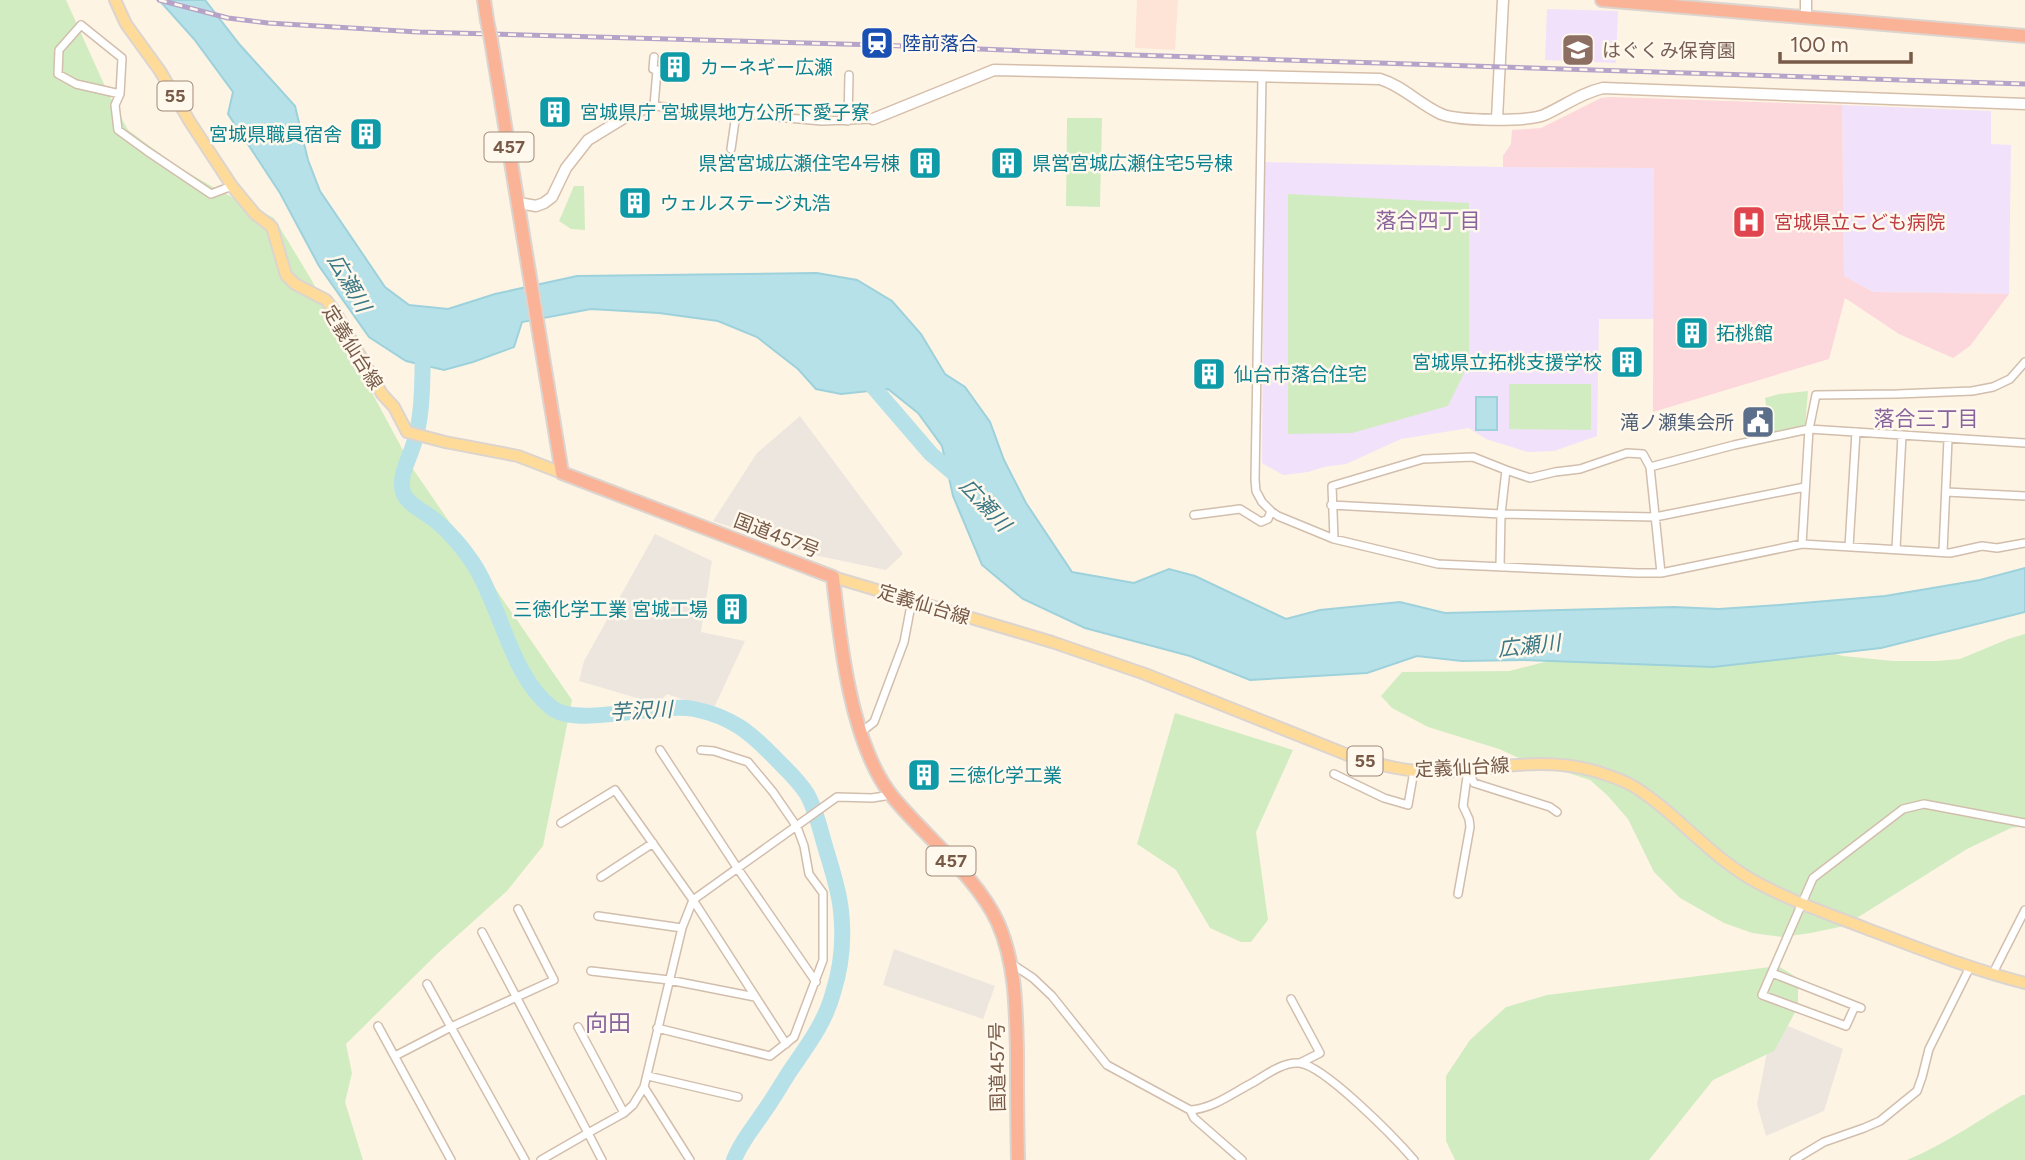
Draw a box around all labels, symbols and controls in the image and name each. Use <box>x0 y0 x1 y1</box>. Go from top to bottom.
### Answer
scale bar <box>1780 21 1911 65</box>
station icon: 陸前落合 <box>858 24 896 62</box>
school or university icon: はぐくみ保育園 <box>1559 31 1597 69</box>
place label: 陸前落合 <box>902 32 978 55</box>
text: 100 m <box>1790 32 1849 57</box>
place label: はぐくみ保育園 <box>1602 39 1736 62</box>
building icon: カーネギー広瀬 <box>656 48 694 86</box>
place label: カーネギー広瀬 <box>700 56 833 79</box>
road number: 55 <box>158 82 192 110</box>
building icon: 宮城県庁 宮城県地方公所下愛子寮 <box>536 93 574 131</box>
place label: 宮城県庁 宮城県地方公所下愛子寮 <box>580 101 870 124</box>
building icon: 宮城県職員宿舎 <box>347 115 385 153</box>
place label: 宮城県職員宿舎 <box>209 123 342 146</box>
road number: 457 <box>484 132 534 162</box>
building icon: 県営宮城広瀬住宅4号棟 <box>906 144 944 182</box>
building icon: 県営宮城広瀬住宅5号棟 <box>988 144 1026 182</box>
place label: 県営宮城広瀬住宅4号棟 <box>698 152 900 175</box>
place label: 県営宮城広瀬住宅5号棟 <box>1032 152 1233 175</box>
building icon: ウェルステージ丸浩 <box>616 184 654 222</box>
place label: ウェルステージ丸浩 <box>660 192 831 215</box>
hospital icon: 宮城県立こども病院 <box>1730 203 1768 241</box>
district label: 落合四丁目 <box>1376 208 1481 233</box>
place label: 宮城県立こども病院 <box>1774 211 1945 234</box>
water label: 広瀬川 <box>323 249 377 318</box>
street label: 定義仙台線 <box>318 301 388 394</box>
building icon: 拓桃館 <box>1673 314 1711 352</box>
place label: 拓桃館 <box>1716 322 1773 345</box>
building icon: 宮城県立拓桃支援学校 <box>1608 343 1646 381</box>
place label: 宮城県立拓桃支援学校 <box>1412 351 1602 374</box>
building icon: 仙台市落合住宅 <box>1190 355 1228 393</box>
place label: 仙台市落合住宅 <box>1234 363 1367 386</box>
public building icon: 滝ノ瀬集会所 <box>1739 403 1777 441</box>
district label: 落合三丁目 <box>1874 406 1979 431</box>
place label: 滝ノ瀬集会所 <box>1620 411 1734 434</box>
water label: 広瀬川 <box>955 473 1017 538</box>
street label: 国道457号 <box>731 509 823 562</box>
street label: 定義仙台線 <box>875 580 973 629</box>
building icon: 三徳化学工業 宮城工場 <box>713 590 751 628</box>
place label: 三徳化学工業 宮城工場 <box>513 598 708 621</box>
water label: 広瀬川 <box>1496 630 1564 661</box>
water label: 芋沢川 <box>609 696 675 725</box>
road number: 55 <box>1348 746 1382 776</box>
street label: 定義仙台線 <box>1414 754 1510 781</box>
building icon: 三徳化学工業 <box>905 756 943 794</box>
place label: 三徳化学工業 <box>948 764 1062 787</box>
road number: 457 <box>926 846 976 876</box>
district label: 向田 <box>585 1009 631 1037</box>
street label: 国道457号 <box>985 1022 1010 1112</box>

